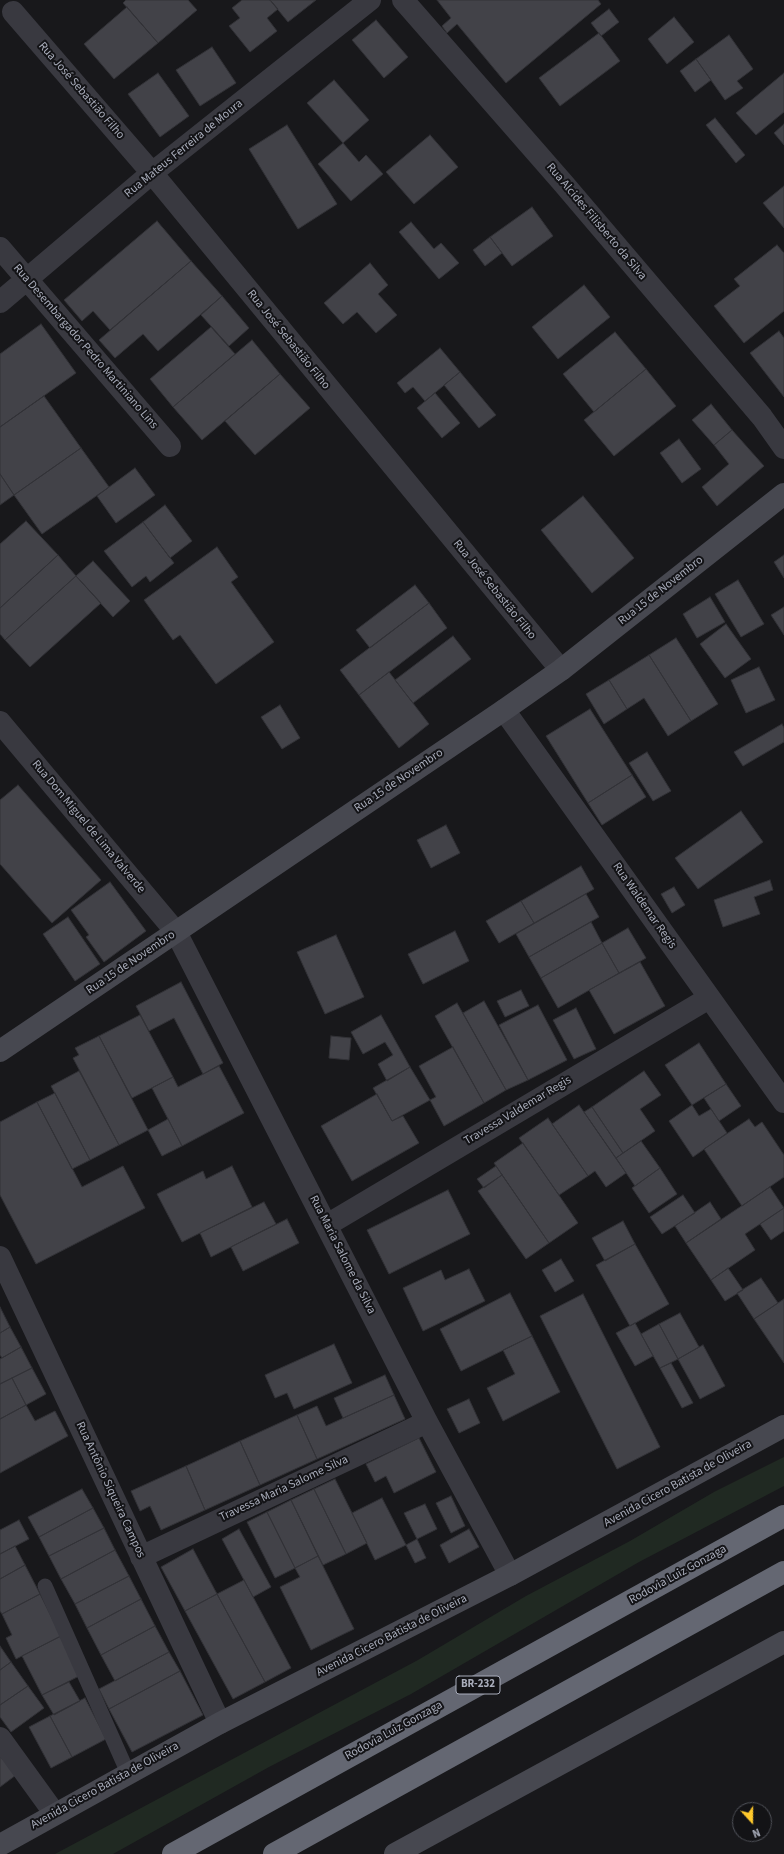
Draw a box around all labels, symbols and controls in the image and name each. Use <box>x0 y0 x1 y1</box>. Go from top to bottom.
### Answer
street label: Rua José Sebastião Filho <box>35 39 127 143</box>
street label: Rua Mateus Ferreira de Moura <box>122 97 246 201</box>
street label: Rua Alcides Filisberto da Silva <box>543 161 649 283</box>
street label: Rua Desembargador Pedro Martiniano Lins <box>9 262 161 432</box>
street label: Rua José Sebastião Filho <box>243 287 333 393</box>
street label: Rua José Sebastião Filho <box>449 537 539 643</box>
street label: Rua 15 de Novembro <box>616 553 706 629</box>
street label: Rua 15 de Novembro <box>352 746 446 816</box>
street label: Rua Dom Miguel de Lima Valverde <box>28 758 148 896</box>
street label: Rua Waldemar Regis <box>609 860 679 952</box>
street label: Rua 15 de Novembro <box>84 928 178 998</box>
street label: Travessa Valdemar Regis <box>462 1073 574 1149</box>
street label: Rua Maria Salome da Silva <box>306 1193 378 1317</box>
street label: Rua Antônio Siqueira Campos <box>72 1420 148 1560</box>
street label: Avenida Cicero Batista de Oliveira <box>602 1437 754 1531</box>
street label: Travessa Maria Salome Silva <box>217 1453 351 1525</box>
street label: Rodovia Luiz Gonzaga <box>627 1542 729 1608</box>
street label: Avenida Cicero Batista de Oliveira <box>314 1592 470 1680</box>
road number: BR-232 <box>456 1676 500 1694</box>
street label: Rodovia Luiz Gonzaga <box>343 1698 445 1764</box>
street label: Avenida Cicero Batista de Oliveira <box>29 1739 181 1833</box>
north arrow <box>732 1802 772 1842</box>
text: N <box>750 1824 762 1841</box>

